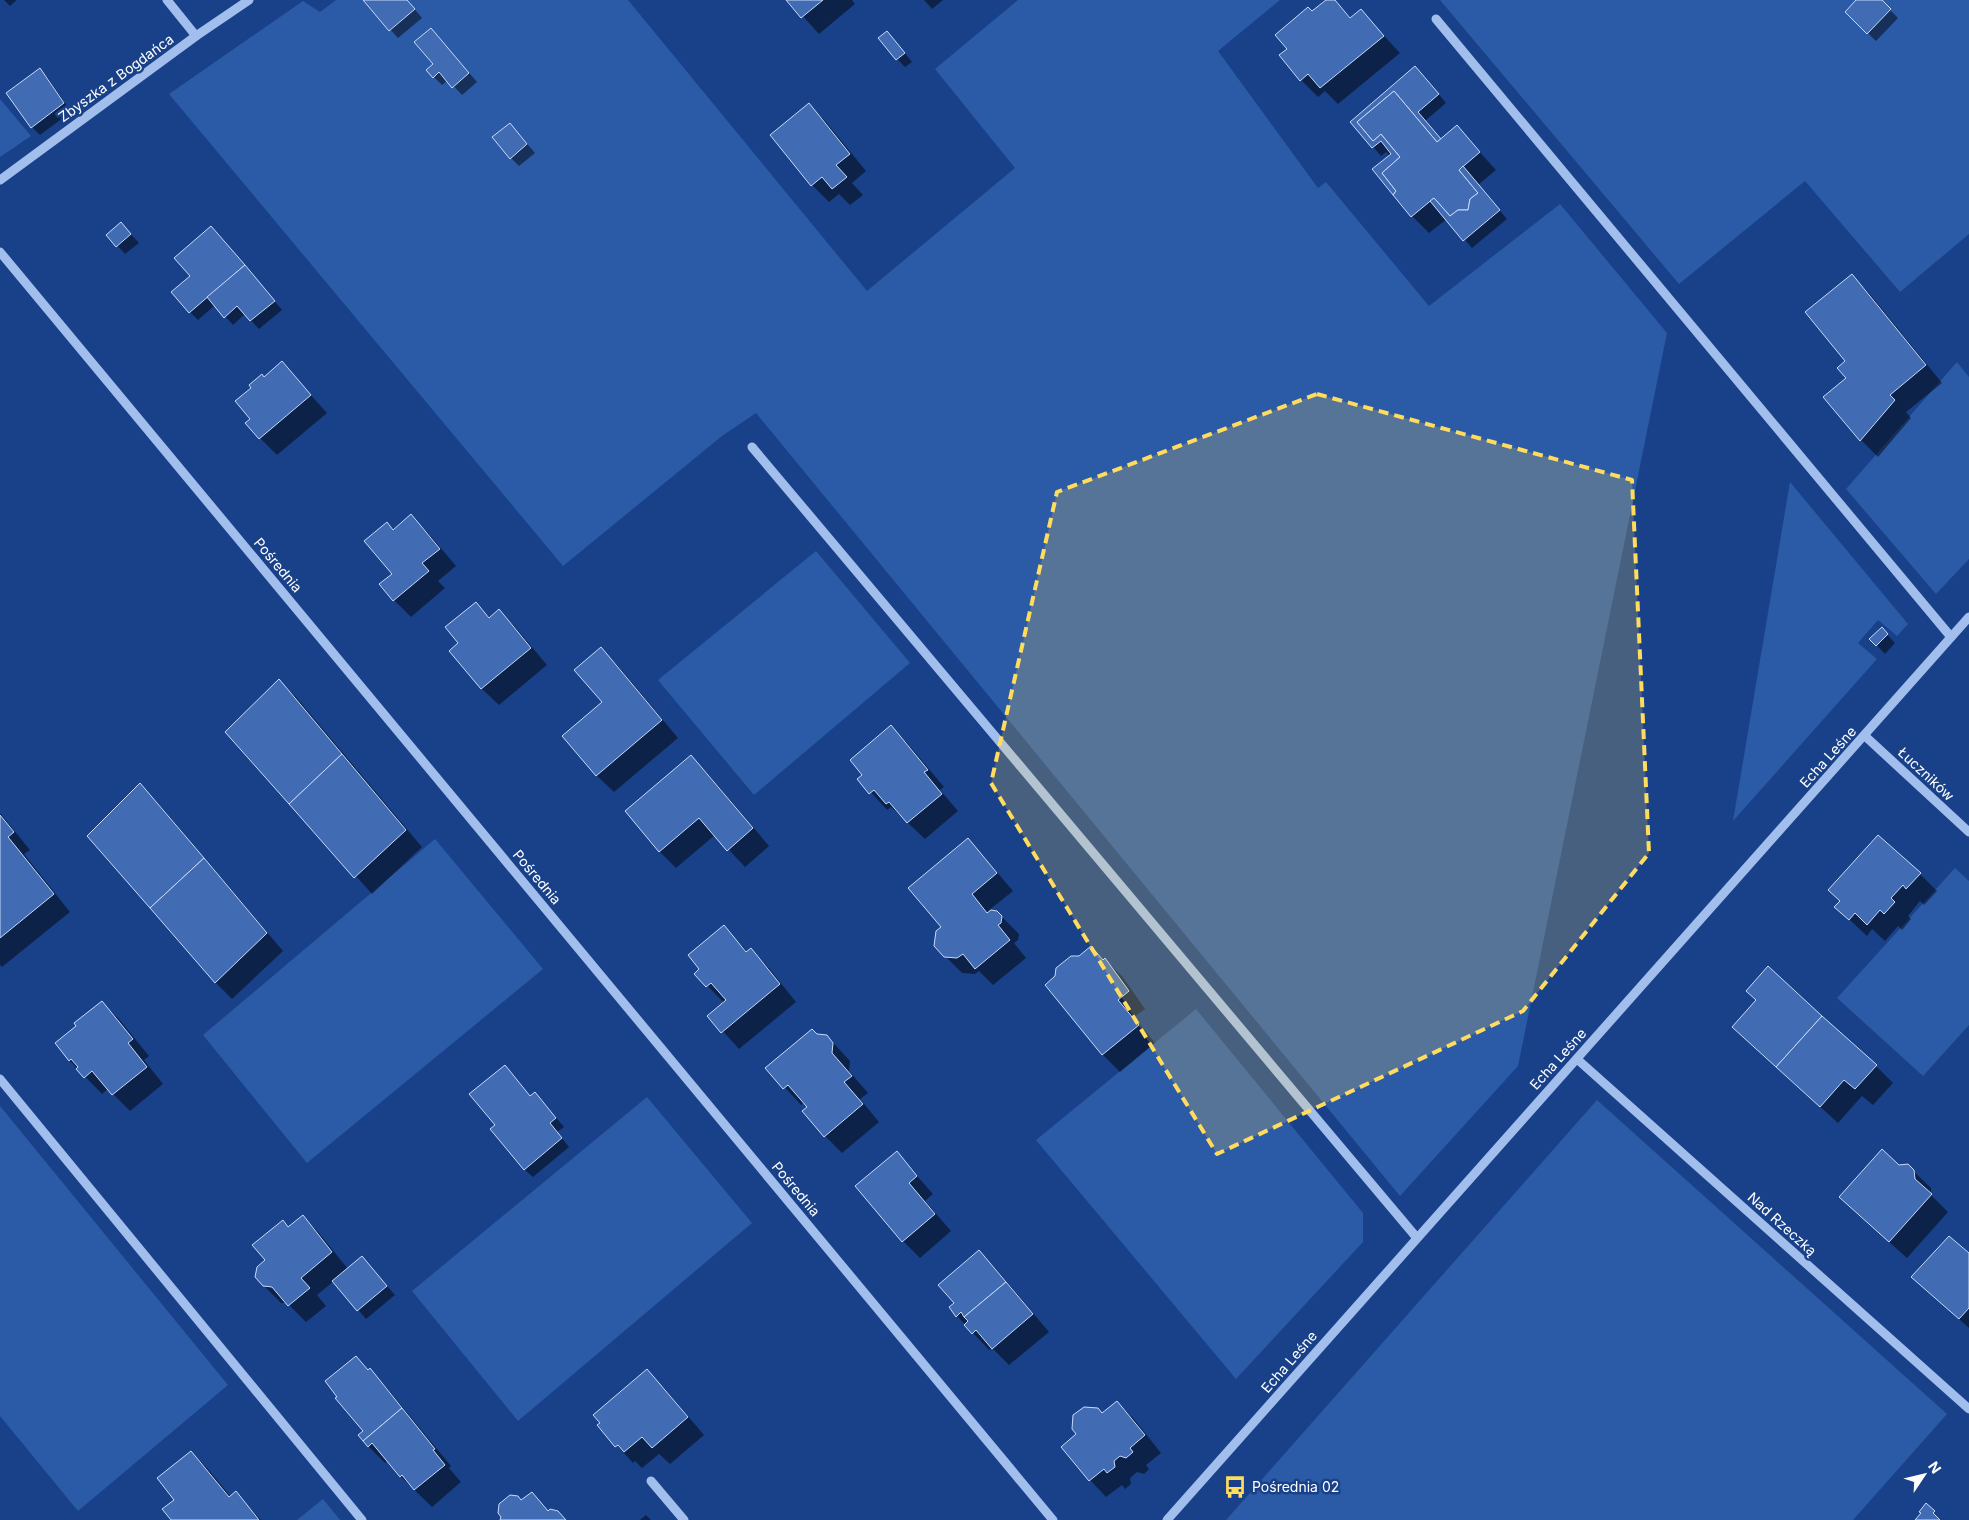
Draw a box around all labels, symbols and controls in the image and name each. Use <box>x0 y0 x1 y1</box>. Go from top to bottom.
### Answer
street label: Zbyszka z Bogdańca <box>55 30 177 125</box>
street label: Pośrednia <box>251 534 306 595</box>
street label: Echa Leśne <box>1796 723 1860 791</box>
street label: Łuczników <box>1895 743 1958 804</box>
street label: Pośrednia <box>510 846 565 907</box>
street label: Echa Leśne <box>1526 1025 1590 1093</box>
street label: Pośrednia <box>769 1158 824 1219</box>
street label: Nad Rzeczką <box>1744 1188 1820 1259</box>
street label: Echa Leśne <box>1257 1327 1320 1396</box>
north arrow <box>1899 1450 1949 1500</box>
text: N <box>1925 1458 1945 1477</box>
bus stop icon: Pośrednia 02 <box>1222 1474 1248 1500</box>
place label: Pośrednia 02 <box>1252 1478 1339 1495</box>

